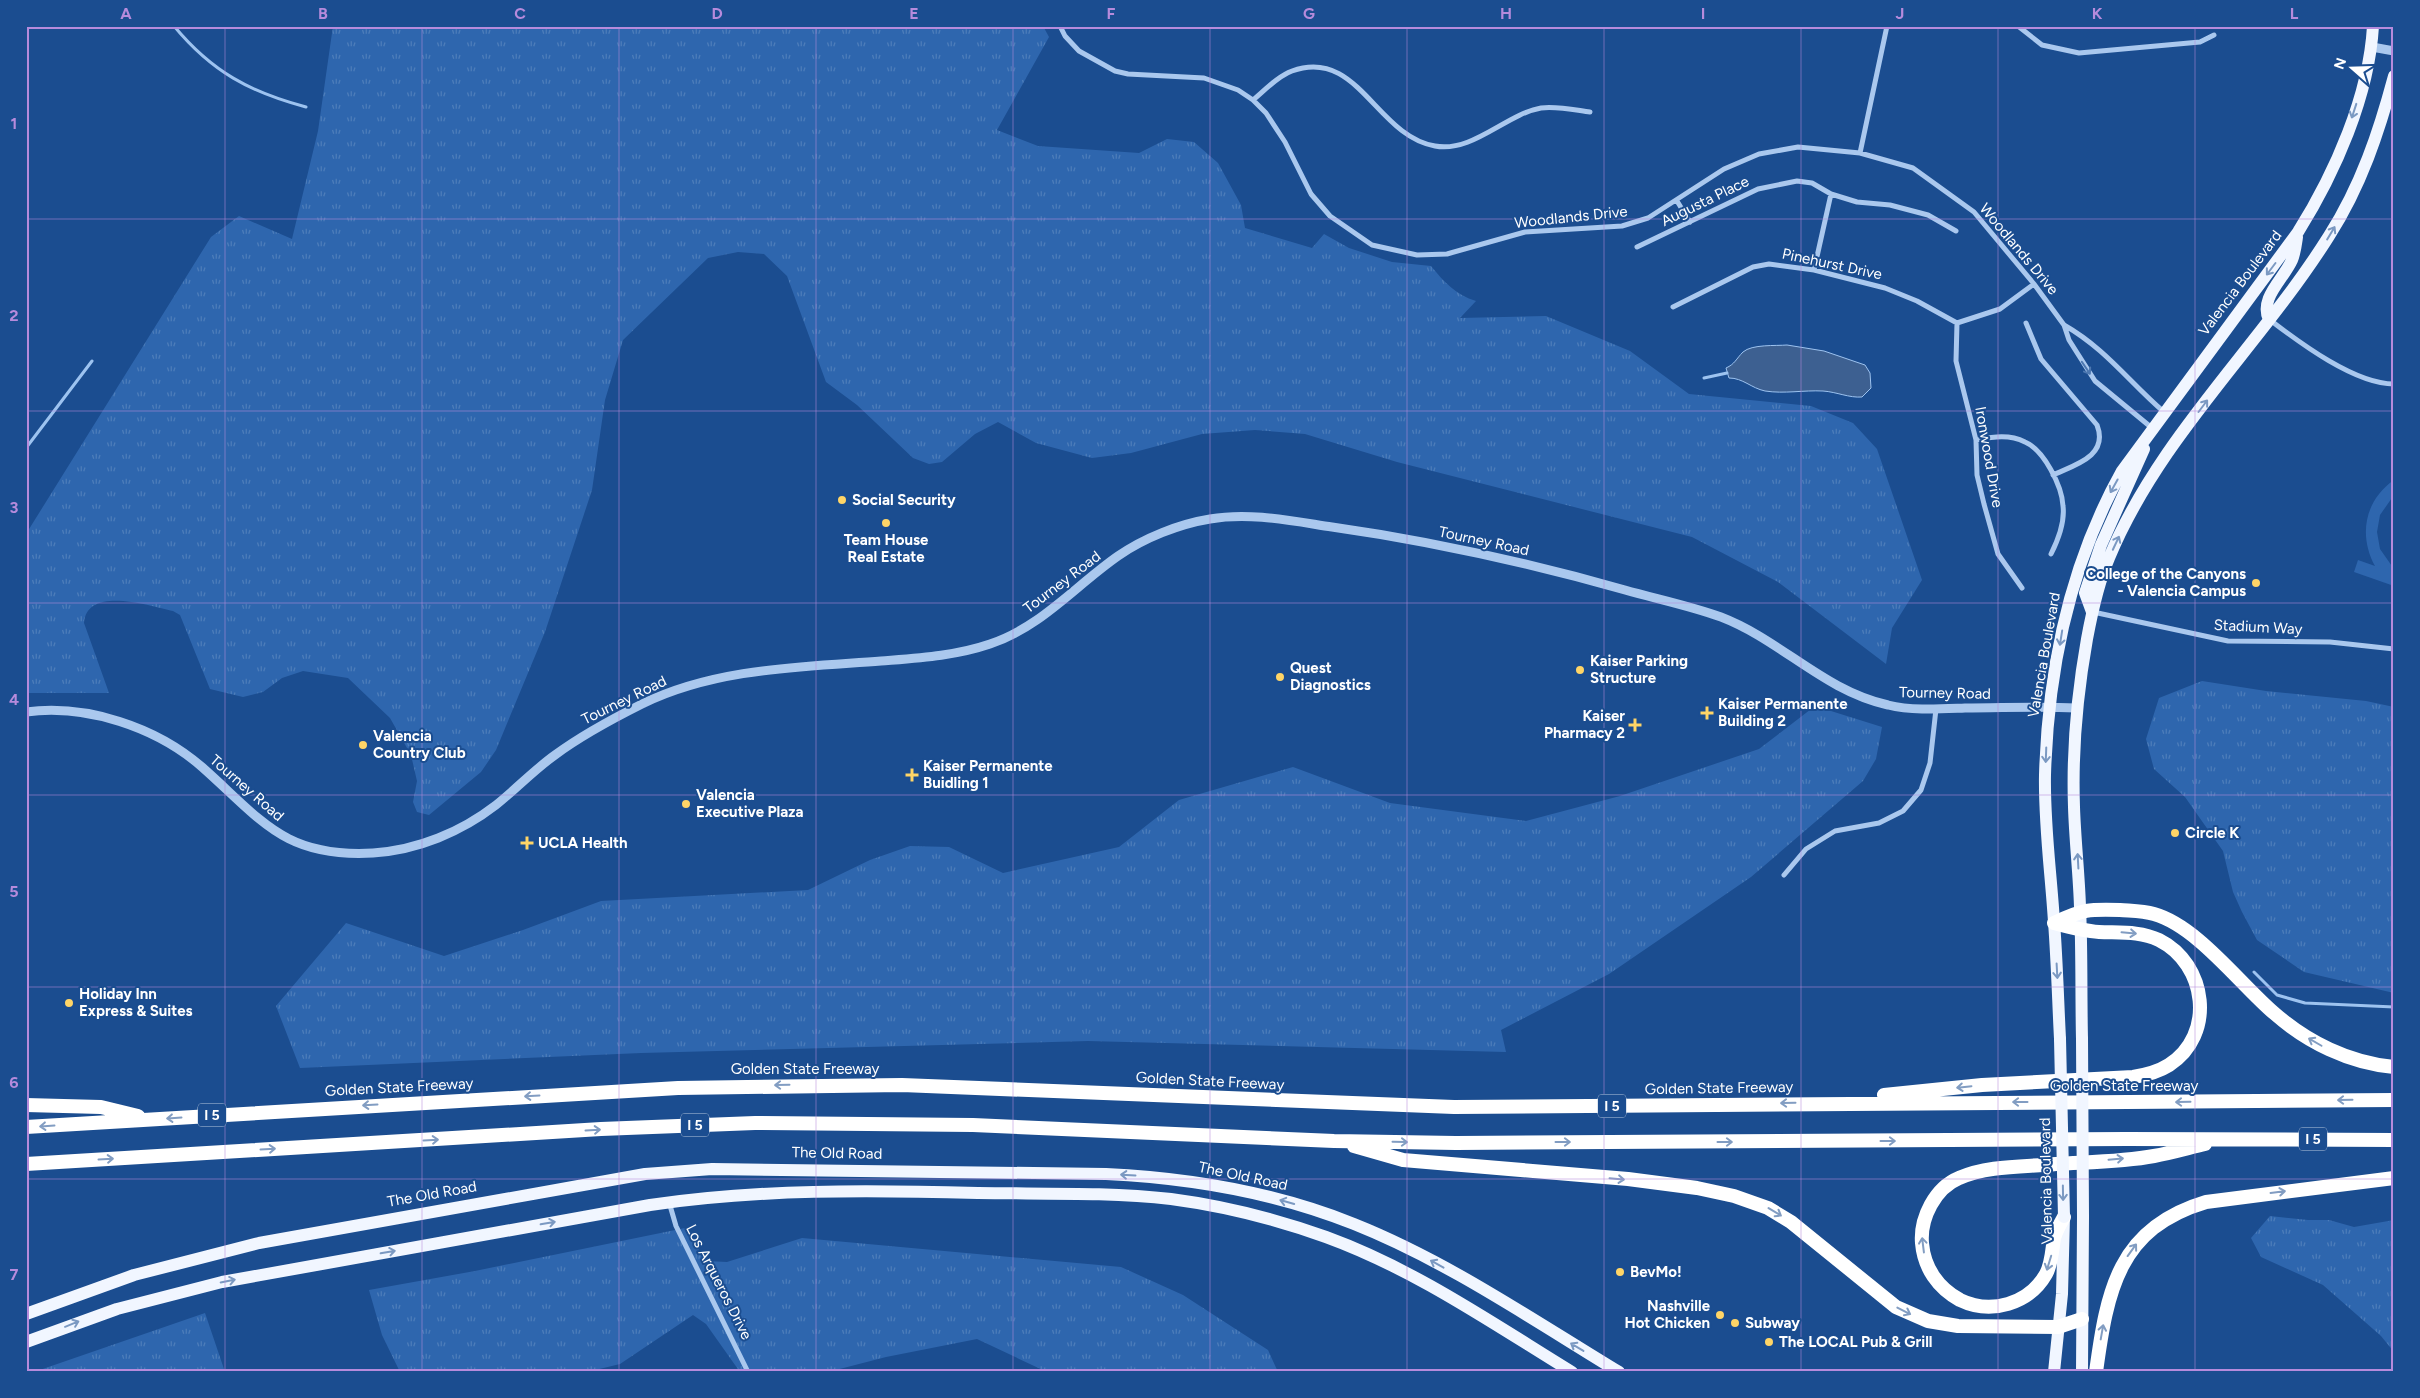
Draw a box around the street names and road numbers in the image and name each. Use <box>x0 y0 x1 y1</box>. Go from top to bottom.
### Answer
street label: Augusta Place <box>1658 172 1752 230</box>
street label: Woodlands Drive <box>1976 200 2062 298</box>
street label: Woodlands Drive <box>1514 202 1628 232</box>
street label: Valencia Boulevard <box>2195 227 2285 339</box>
street label: Pinehurst Drive <box>1780 245 1884 283</box>
street label: Ironwood Drive <box>1971 405 2007 509</box>
street label: Tourney Road <box>1437 523 1531 559</box>
street label: Tourney Road <box>1020 547 1104 617</box>
street label: Valencia Boulevard <box>2024 591 2064 719</box>
street label: Stadium Way <box>2213 616 2303 638</box>
street label: Tourney Road <box>579 672 669 728</box>
street label: Tourney Road <box>1899 683 1991 703</box>
street label: Tourney Road <box>206 751 288 825</box>
street label: Golden State Freeway <box>731 1060 879 1078</box>
street label: Golden State Freeway <box>1135 1068 1285 1094</box>
street label: Golden State Freeway <box>324 1074 474 1100</box>
street label: Golden State Freeway <box>2050 1077 2198 1095</box>
street label: Golden State Freeway <box>1644 1078 1794 1098</box>
road number: I 5 <box>1598 1094 1626 1118</box>
road number: I 5 <box>198 1104 226 1126</box>
road number: I 5 <box>681 1114 709 1136</box>
street label: Valencia Boulevard <box>2036 1117 2056 1245</box>
road number: I 5 <box>2299 1128 2327 1150</box>
street label: The Old Road <box>792 1143 882 1163</box>
street label: The Old Road <box>1197 1158 1289 1194</box>
street label: The Old Road <box>386 1177 478 1211</box>
street label: Los Arqueros Drive <box>682 1221 756 1343</box>

